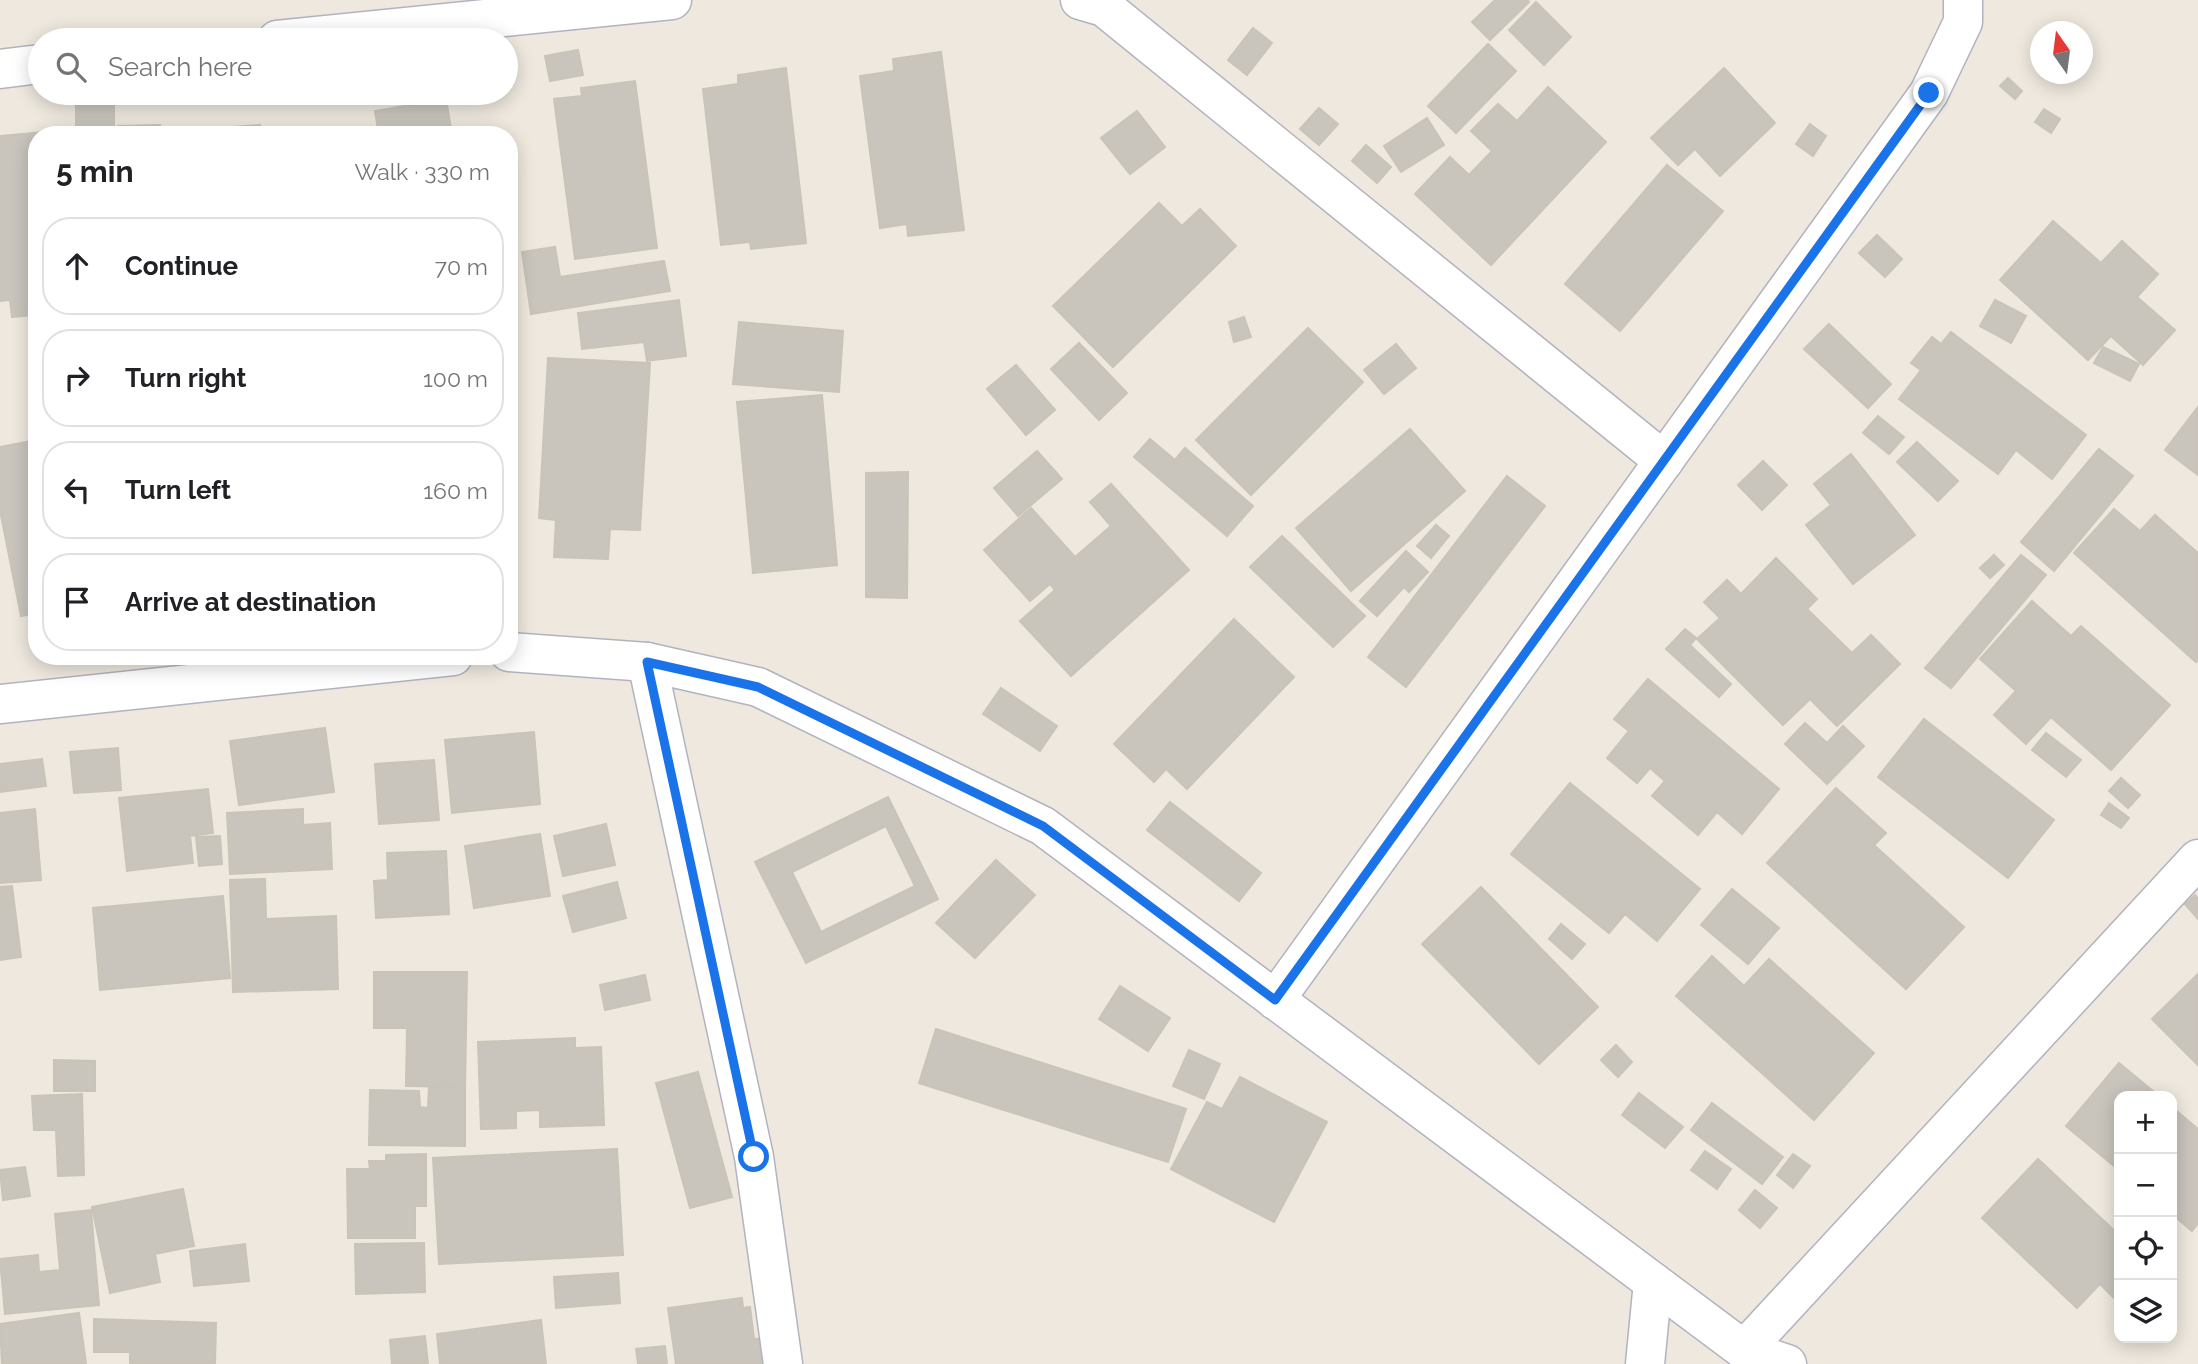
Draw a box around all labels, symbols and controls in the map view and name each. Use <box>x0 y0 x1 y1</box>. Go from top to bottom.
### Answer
north arrow <box>2030 21 2093 84</box>
search box <box>28 28 518 105</box>
icon: search <box>52 48 90 86</box>
text: Search here <box>108 52 252 82</box>
route end <box>1913 77 1944 108</box>
text: 5 min <box>56 154 134 189</box>
text: Walk · 330 m <box>354 158 490 185</box>
icon: ahead <box>58 247 96 285</box>
text: Continue <box>125 251 238 281</box>
text: 70 m <box>435 253 488 280</box>
icon: right <box>58 359 96 397</box>
text: Turn right <box>125 363 246 393</box>
text: 100 m <box>423 365 488 392</box>
icon: left <box>58 471 96 509</box>
text: Turn left <box>125 475 231 505</box>
text: 160 m <box>423 477 488 504</box>
icon: arrive <box>58 583 96 621</box>
text: Arrive at destination <box>125 587 376 617</box>
map controls <box>2114 1091 2177 1343</box>
button: + <box>2114 1091 2177 1154</box>
route start <box>738 1141 769 1172</box>
button: − <box>2114 1154 2177 1217</box>
button: locate <box>2114 1217 2177 1280</box>
button: layers <box>2114 1280 2177 1343</box>

